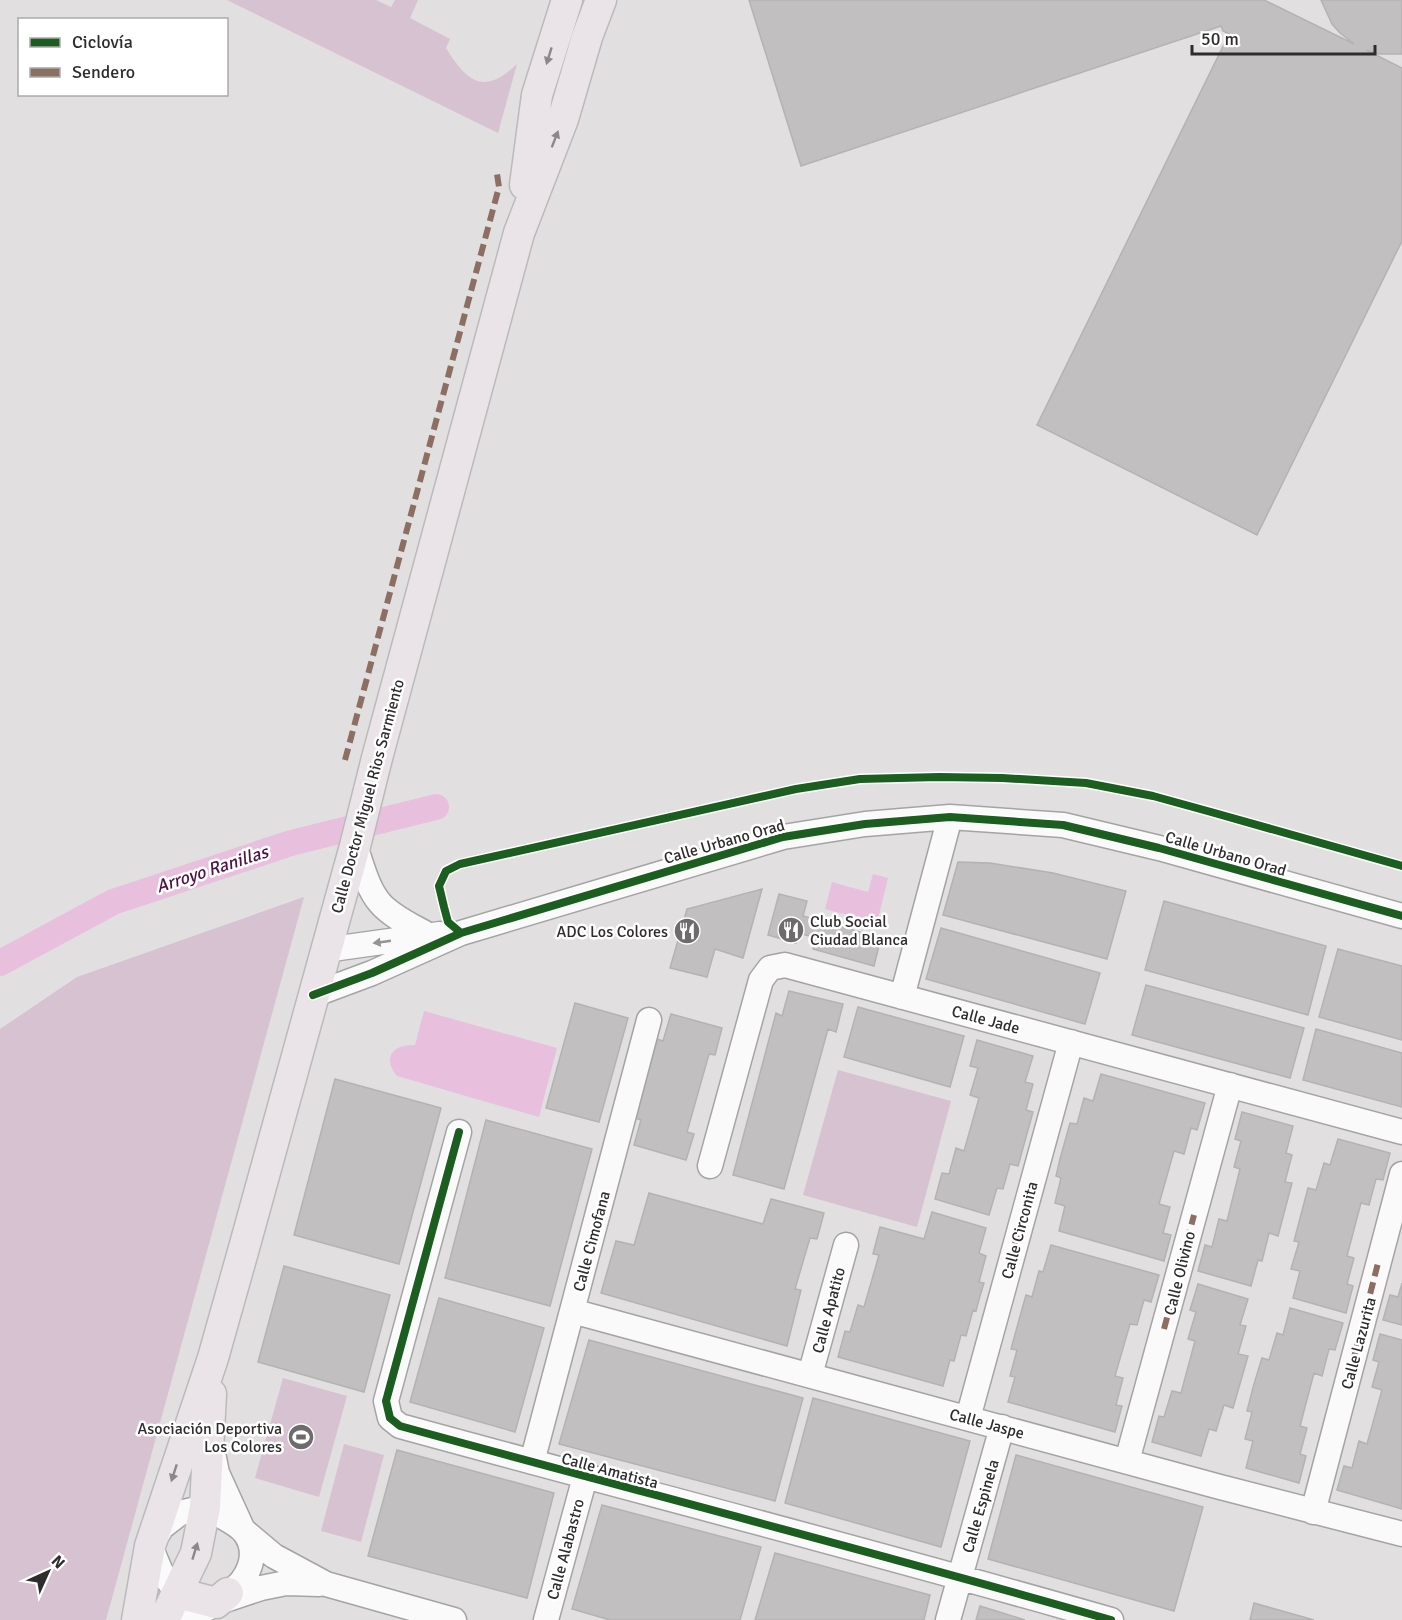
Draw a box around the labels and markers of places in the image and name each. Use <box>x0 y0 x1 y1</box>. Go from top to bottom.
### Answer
place label: Club Social Ciudad Blanca <box>810 912 908 950</box>
restaurant icon: Club Social Ciudad Blanca <box>776 915 806 945</box>
restaurant icon: ADC Los Colores <box>672 916 702 946</box>
place label: ADC Los Colores <box>557 922 668 942</box>
place label: Asociación Deportiva Los Colores <box>138 1419 282 1457</box>
sports icon: Asociación Deportiva Los Colores <box>286 1422 316 1452</box>

